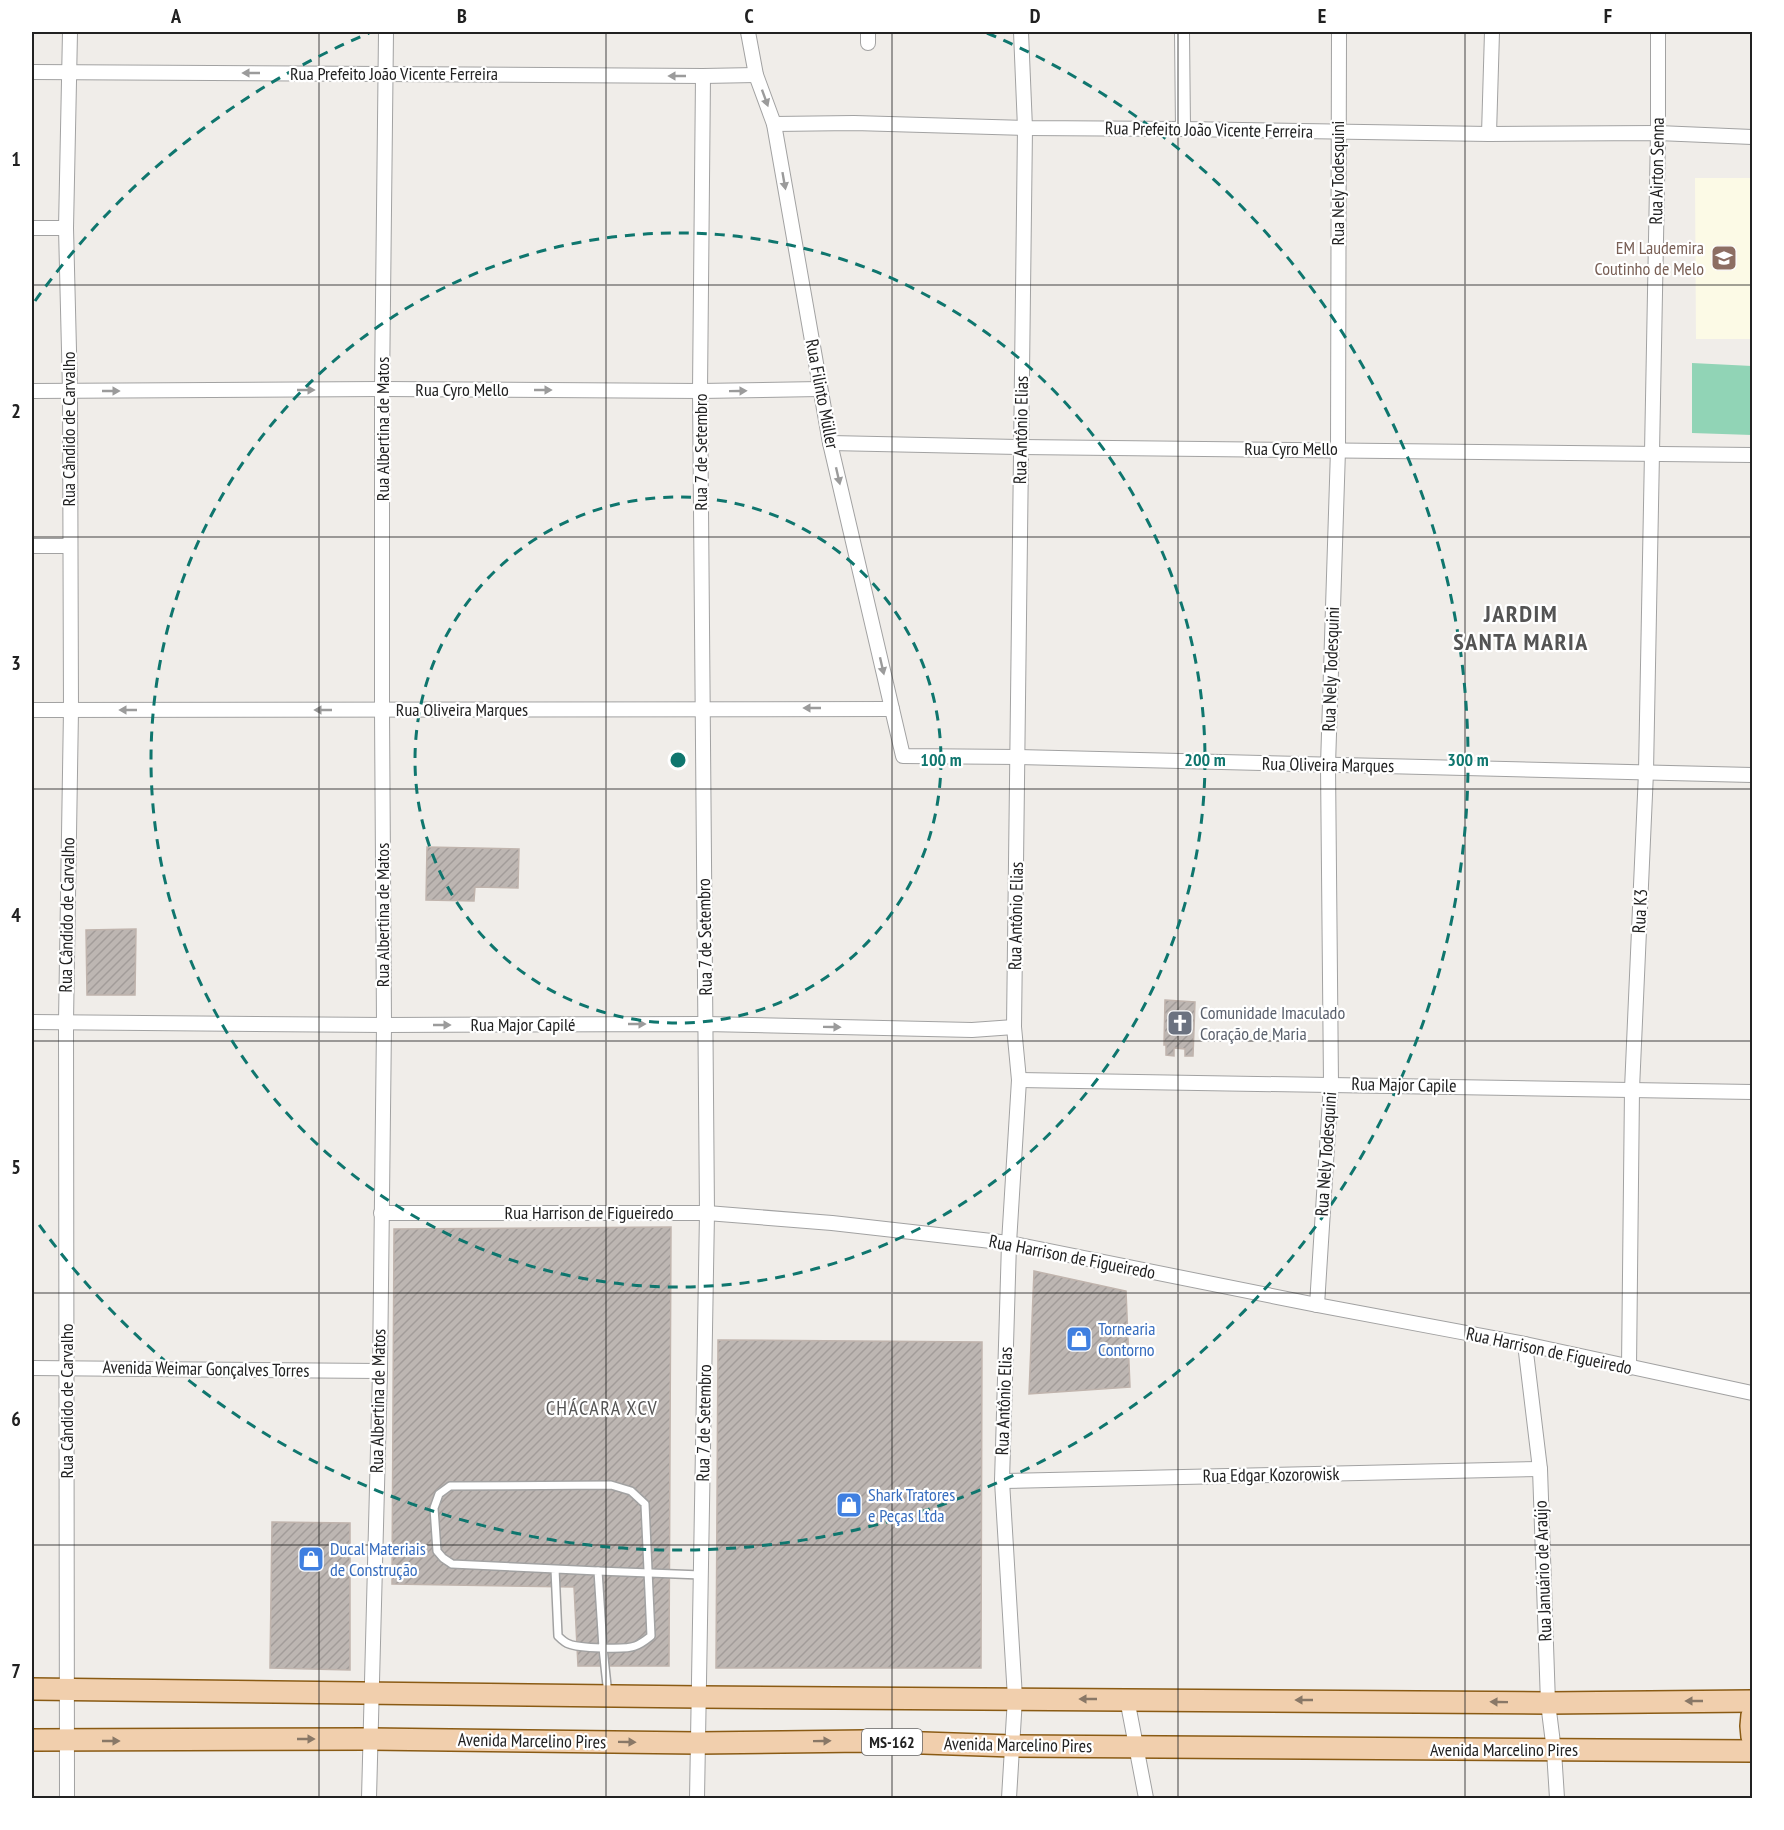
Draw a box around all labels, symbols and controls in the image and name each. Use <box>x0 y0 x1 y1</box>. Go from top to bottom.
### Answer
text: A <box>170 3 182 29</box>
text: B <box>457 3 467 29</box>
text: C <box>744 3 754 29</box>
text: D <box>1030 3 1041 29</box>
text: E <box>1318 3 1326 29</box>
text: F <box>1604 3 1612 29</box>
street label: Rua Prefeito João Vicente Ferreira <box>290 62 498 85</box>
one-way arrow <box>241 68 260 78</box>
one-way arrow <box>667 71 686 81</box>
one-way arrow <box>760 89 770 107</box>
street label: Rua Prefeito João Vicente Ferreira <box>1105 116 1313 143</box>
street label: Rua Airton Senna <box>1644 117 1669 225</box>
street label: Rua Nely Todesquini <box>1326 121 1349 245</box>
text: 1 <box>11 146 21 172</box>
one-way arrow <box>780 172 789 191</box>
place label: EM Laudemira Coutinho de Melo <box>1594 236 1704 280</box>
school or university icon: EM Laudemira Coutinho de Melo <box>1709 243 1739 273</box>
street label: Rua Filinto Müller <box>801 337 844 451</box>
street label: Rua Cândido de Carvalho <box>57 351 80 507</box>
street label: Rua Albertina de Matos <box>371 357 394 501</box>
street label: Rua Antônio Elias <box>1008 376 1033 484</box>
street label: Rua Cyro Mello <box>415 378 509 401</box>
one-way arrow <box>296 385 315 395</box>
one-way arrow <box>533 385 552 395</box>
one-way arrow <box>101 386 120 396</box>
one-way arrow <box>728 386 747 395</box>
street label: Rua 7 de Setembro <box>689 393 712 511</box>
text: 2 <box>11 398 21 424</box>
street label: Rua Cyro Mello <box>1244 437 1338 460</box>
one-way arrow <box>834 467 843 486</box>
district label: JARDIM SANTA MARIA <box>1453 598 1589 657</box>
street label: Rua Nely Todesquini <box>1317 606 1344 732</box>
text: 3 <box>11 650 21 676</box>
one-way arrow <box>878 657 887 676</box>
street label: Rua Oliveira Marques <box>396 698 528 721</box>
one-way arrow <box>803 703 822 713</box>
one-way arrow <box>119 705 138 715</box>
one-way arrow <box>314 705 333 715</box>
text: 100 m <box>920 748 962 771</box>
text: 200 m <box>1184 748 1226 771</box>
text: 300 m <box>1447 748 1489 771</box>
centre of rings <box>668 750 688 770</box>
street label: Rua Oliveira Marques <box>1262 752 1394 777</box>
street label: Rua Cândido de Carvalho <box>54 837 79 993</box>
street label: Rua Albertina de Matos <box>371 843 394 987</box>
street label: Rua Antônio Elias <box>1003 862 1028 970</box>
street label: Rua 7 de Setembro <box>692 878 717 996</box>
street label: Rua K3 <box>1627 888 1652 934</box>
text: 4 <box>11 902 21 928</box>
place label: Comunidade Imaculado Coração de Maria <box>1200 1001 1345 1045</box>
church icon: Comunidade Imaculado Coração de Maria <box>1165 1008 1195 1038</box>
street label: Rua Major Capilé <box>470 1013 576 1036</box>
one-way arrow <box>628 1019 647 1029</box>
one-way arrow <box>433 1020 452 1030</box>
one-way arrow <box>823 1022 842 1032</box>
street label: Rua Major Capile <box>1351 1072 1457 1097</box>
street label: Rua Nely Todesquini <box>1310 1091 1341 1217</box>
text: 5 <box>11 1154 21 1180</box>
street label: Rua Harrison de Figueiredo <box>505 1201 674 1224</box>
street label: Rua Harrison de Figueiredo <box>987 1229 1157 1284</box>
place label: Tornearia Contorno <box>1098 1317 1155 1361</box>
street label: Rua Harrison de Figueiredo <box>1464 1322 1634 1379</box>
street label: Rua Cândido de Carvalho <box>55 1323 78 1479</box>
shop icon: Tornearia Contorno <box>1064 1324 1094 1354</box>
street label: Rua Albertina de Matos <box>365 1329 390 1473</box>
street label: Rua Antônio Elias <box>990 1346 1017 1456</box>
street label: Avenida Weimar Gonçalves Torres <box>102 1355 310 1382</box>
street label: Rua 7 de Setembro <box>691 1364 716 1482</box>
district label: CHÁCARA XCV <box>546 1395 658 1421</box>
text: 6 <box>11 1406 21 1432</box>
street label: Rua Edgar Kozorowisk <box>1202 1462 1340 1487</box>
place label: Shark Tratores e Peças Ltda <box>868 1483 955 1527</box>
shop icon: Shark Tratores e Peças Ltda <box>834 1490 864 1520</box>
street label: Rua Januário de Araújo <box>1529 1500 1556 1642</box>
place label: Ducal Materiais de Construção <box>330 1537 426 1581</box>
shop icon: Ducal Materiais de Construção <box>296 1544 326 1574</box>
text: 7 <box>11 1658 21 1684</box>
one-way arrow <box>1079 1694 1098 1704</box>
one-way arrow <box>1295 1695 1314 1705</box>
one-way arrow <box>1685 1696 1704 1706</box>
one-way arrow <box>1490 1697 1509 1707</box>
street label: Avenida Marcelino Pires <box>458 1728 606 1753</box>
road number: MS-162 <box>862 1729 922 1755</box>
street label: Avenida Marcelino Pires <box>944 1732 1092 1757</box>
one-way arrow <box>296 1735 315 1744</box>
one-way arrow <box>101 1736 120 1746</box>
one-way arrow <box>617 1737 636 1747</box>
one-way arrow <box>812 1737 831 1746</box>
street label: Avenida Marcelino Pires <box>1430 1738 1578 1761</box>

